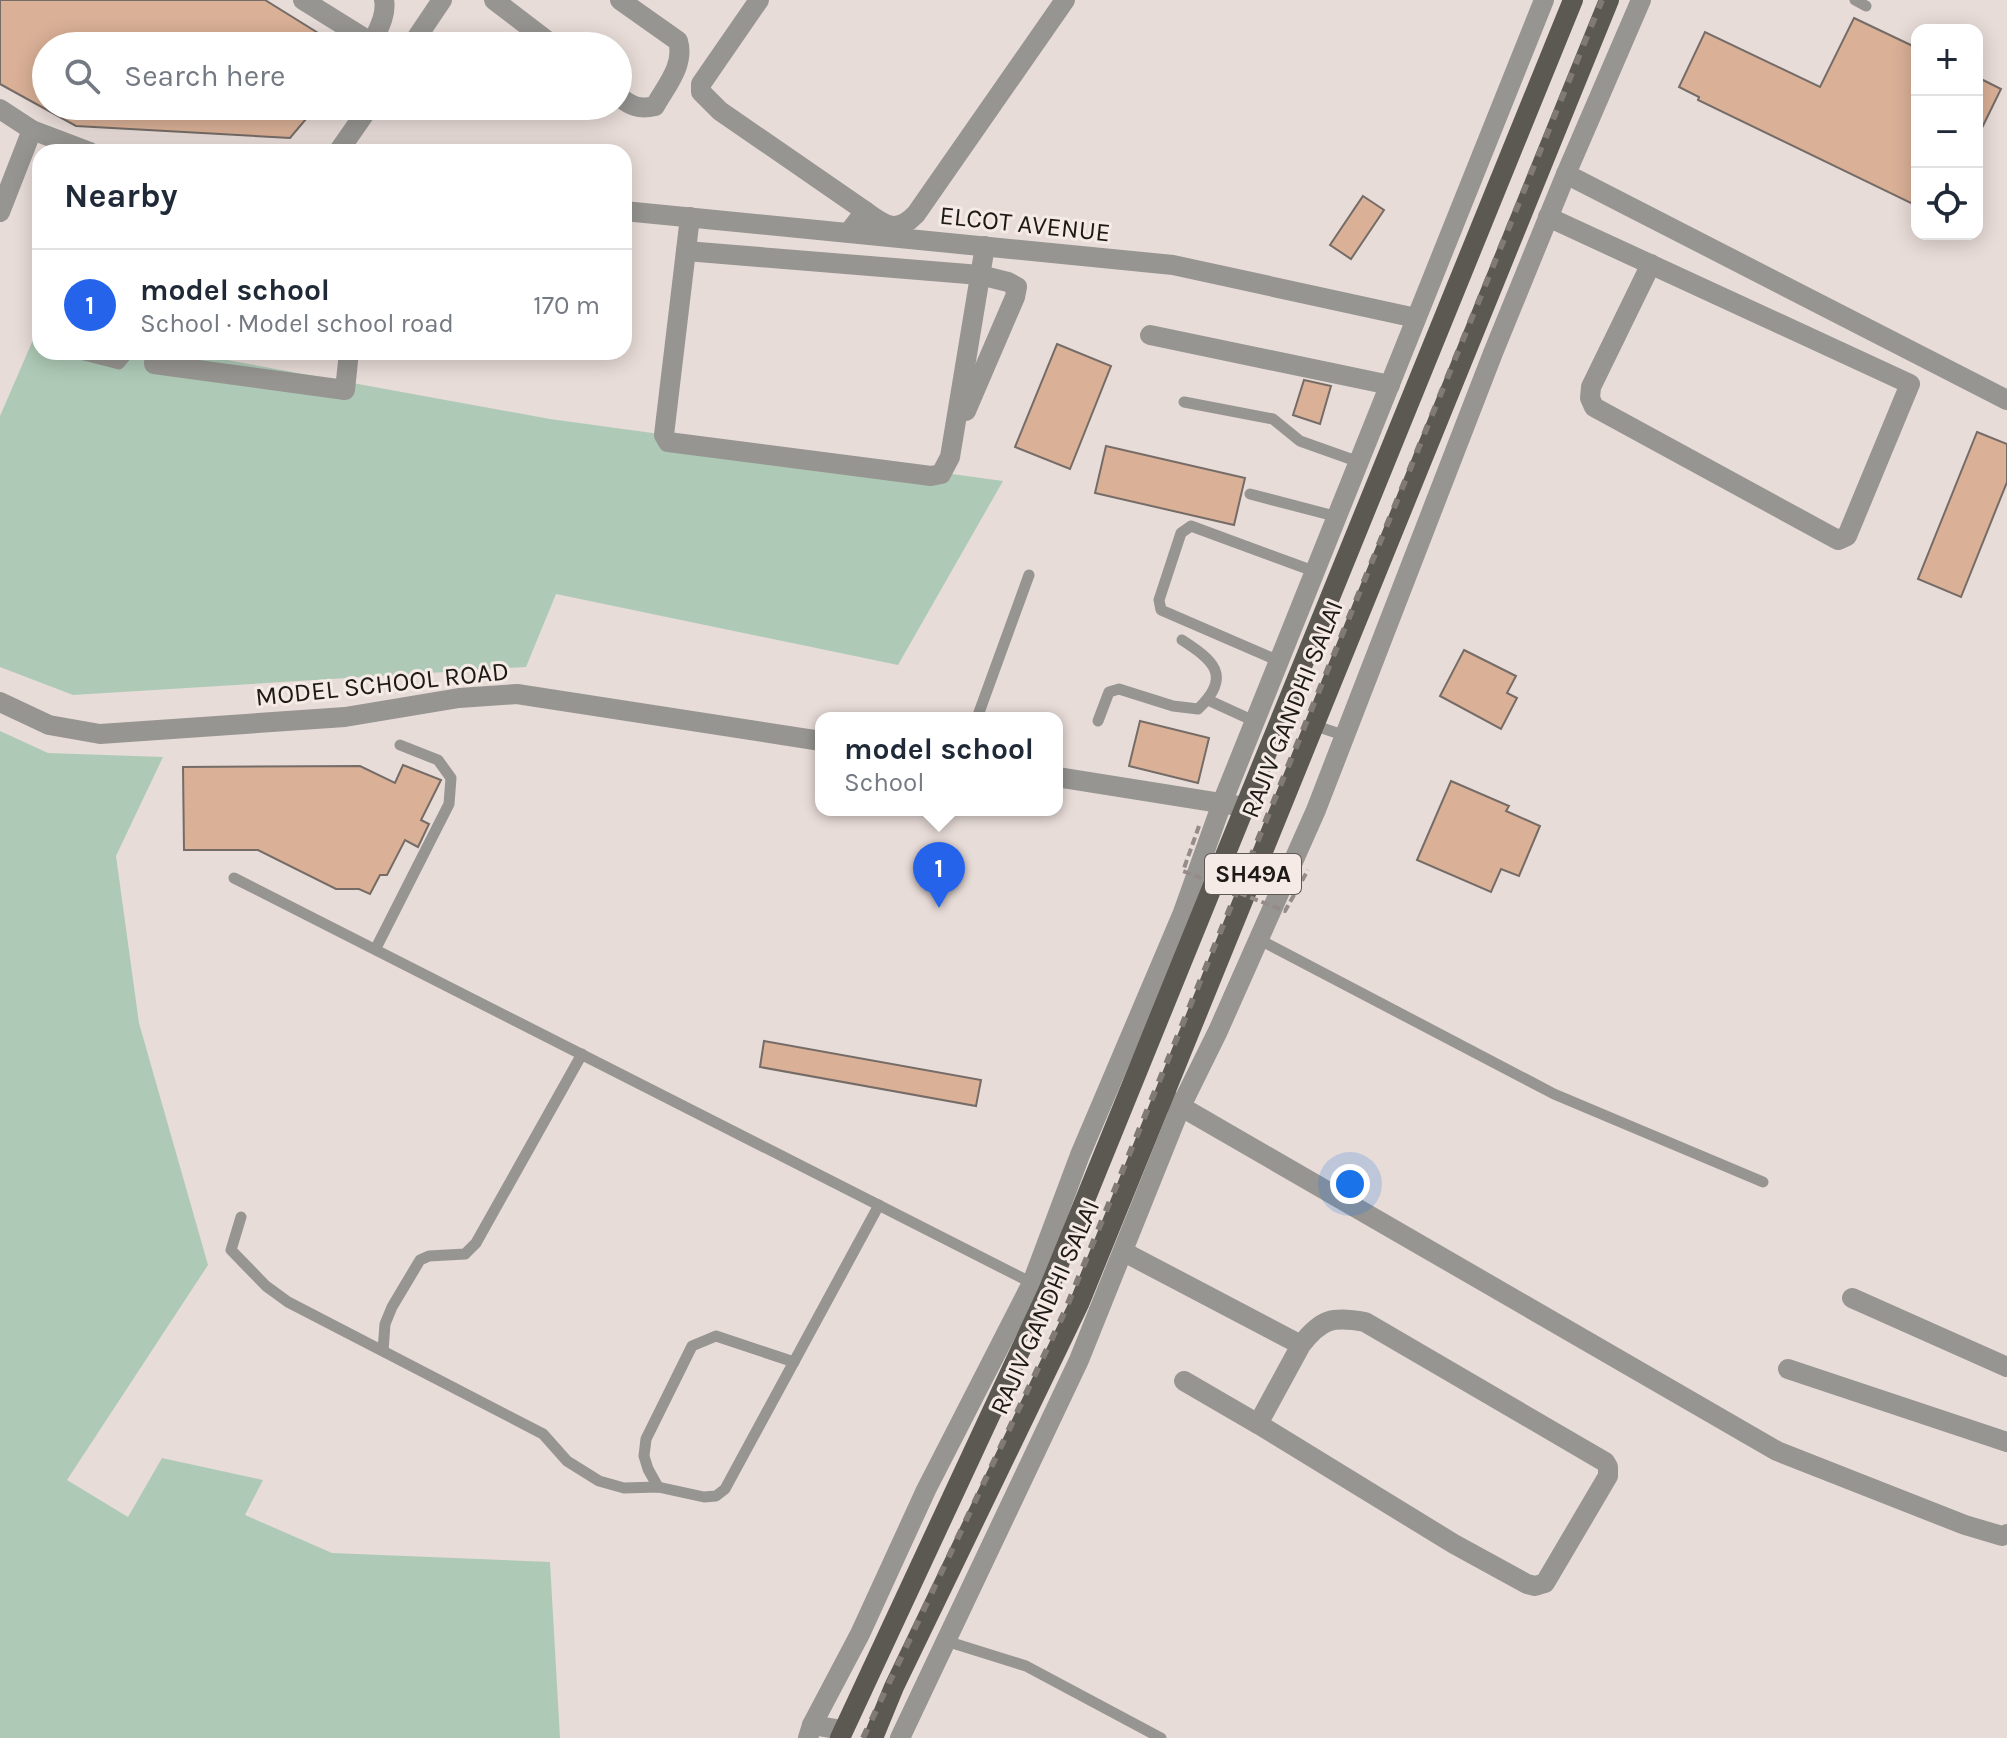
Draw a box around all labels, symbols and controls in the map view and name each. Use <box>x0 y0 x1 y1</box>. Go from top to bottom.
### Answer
map controls <box>1911 24 1983 240</box>
button: + <box>1911 24 1983 96</box>
search box <box>32 32 632 120</box>
icon: search <box>60 54 104 98</box>
text: Search here <box>124 58 285 94</box>
button: − <box>1911 96 1983 168</box>
button: locate <box>1911 168 1983 240</box>
text: Nearby <box>64 176 178 216</box>
street label: ELCOT AVENUE <box>938 200 1112 248</box>
text: model school <box>140 272 330 308</box>
text: 1 <box>85 290 95 321</box>
text: 170 m <box>533 290 600 321</box>
text: School · Model school road <box>140 308 454 339</box>
street label: RAJIV GANDHI SALAI <box>1234 596 1350 822</box>
street label: MODEL SCHOOL ROAD <box>254 655 510 713</box>
popup <box>815 712 1063 816</box>
text: model school <box>844 731 1034 767</box>
text: School <box>844 767 925 798</box>
pin: 1 <box>913 842 965 908</box>
road number: SH49A <box>1205 854 1301 894</box>
your location <box>1330 1164 1370 1204</box>
street label: RAJIV GANDHI SALAI <box>984 1195 1106 1419</box>

